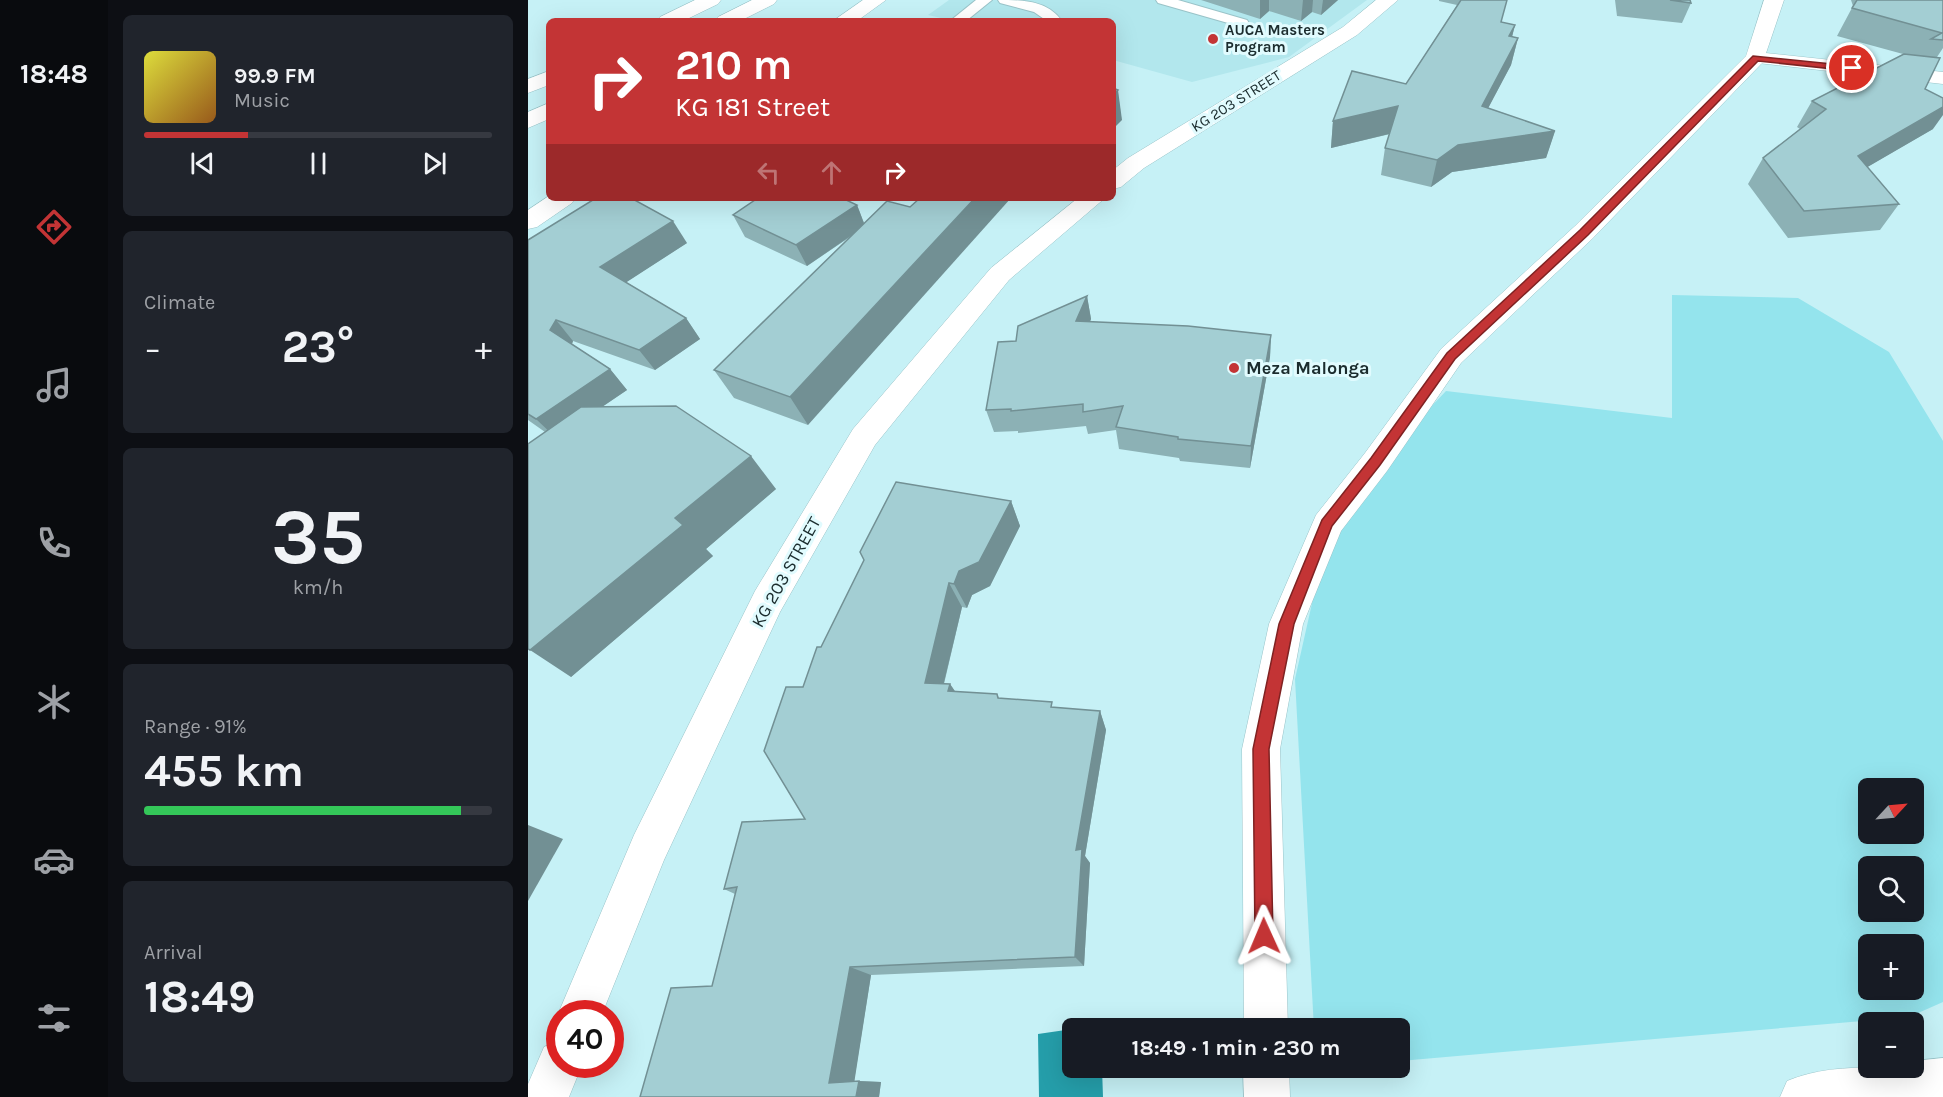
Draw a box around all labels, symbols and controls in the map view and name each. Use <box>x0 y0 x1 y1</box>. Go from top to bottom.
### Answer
place label: AUCA Masters Program <box>1225 21 1325 56</box>
marker: AUCA Masters Program <box>1206 32 1220 46</box>
text: 210 m <box>675 40 792 90</box>
icon: right <box>576 42 654 120</box>
pin <box>1826 42 1877 93</box>
icon: arrive <box>1835 51 1868 84</box>
text: 18:48 <box>20 58 88 90</box>
text: 99.9 FM <box>234 63 316 89</box>
street label: KG 203 STREET <box>1188 66 1285 136</box>
text: Music <box>234 89 290 112</box>
text: KG 181 Street <box>675 91 830 123</box>
icon: previous <box>186 147 219 180</box>
icon: pause <box>302 147 335 180</box>
icon: next <box>418 147 451 180</box>
icon: left <box>752 156 785 189</box>
icon: ahead <box>815 156 848 189</box>
icon: right <box>878 156 911 189</box>
icon: directions <box>33 206 75 248</box>
text: Climate <box>144 291 215 314</box>
text: 23° <box>282 321 354 373</box>
text: − <box>144 329 161 367</box>
text: + <box>475 329 492 367</box>
place label: Meza Malonga <box>1246 357 1369 379</box>
marker: Meza Malonga <box>1227 361 1241 375</box>
icon: music <box>33 364 75 406</box>
text: 35 <box>271 491 365 583</box>
street label: KG 203 STREET <box>747 513 825 631</box>
icon: phone <box>33 522 75 564</box>
text: km/h <box>293 576 343 599</box>
icon: climate <box>33 681 75 723</box>
text: Range · 91% <box>144 715 247 738</box>
text: 455 km <box>144 745 304 797</box>
north arrow <box>1858 778 1924 844</box>
map controls <box>1858 778 1924 1078</box>
icon: car <box>33 839 75 881</box>
button: search <box>1858 856 1924 922</box>
position arrow <box>1232 904 1296 968</box>
button: + <box>1858 934 1924 1000</box>
text: Arrival <box>144 941 203 964</box>
text: 18:49 <box>144 971 256 1023</box>
icon: filters <box>33 997 75 1039</box>
speed limit sign: 40 <box>546 1000 624 1078</box>
button: − <box>1858 1012 1924 1078</box>
text: 18:49 · 1 min · 230 m <box>1132 1035 1340 1061</box>

